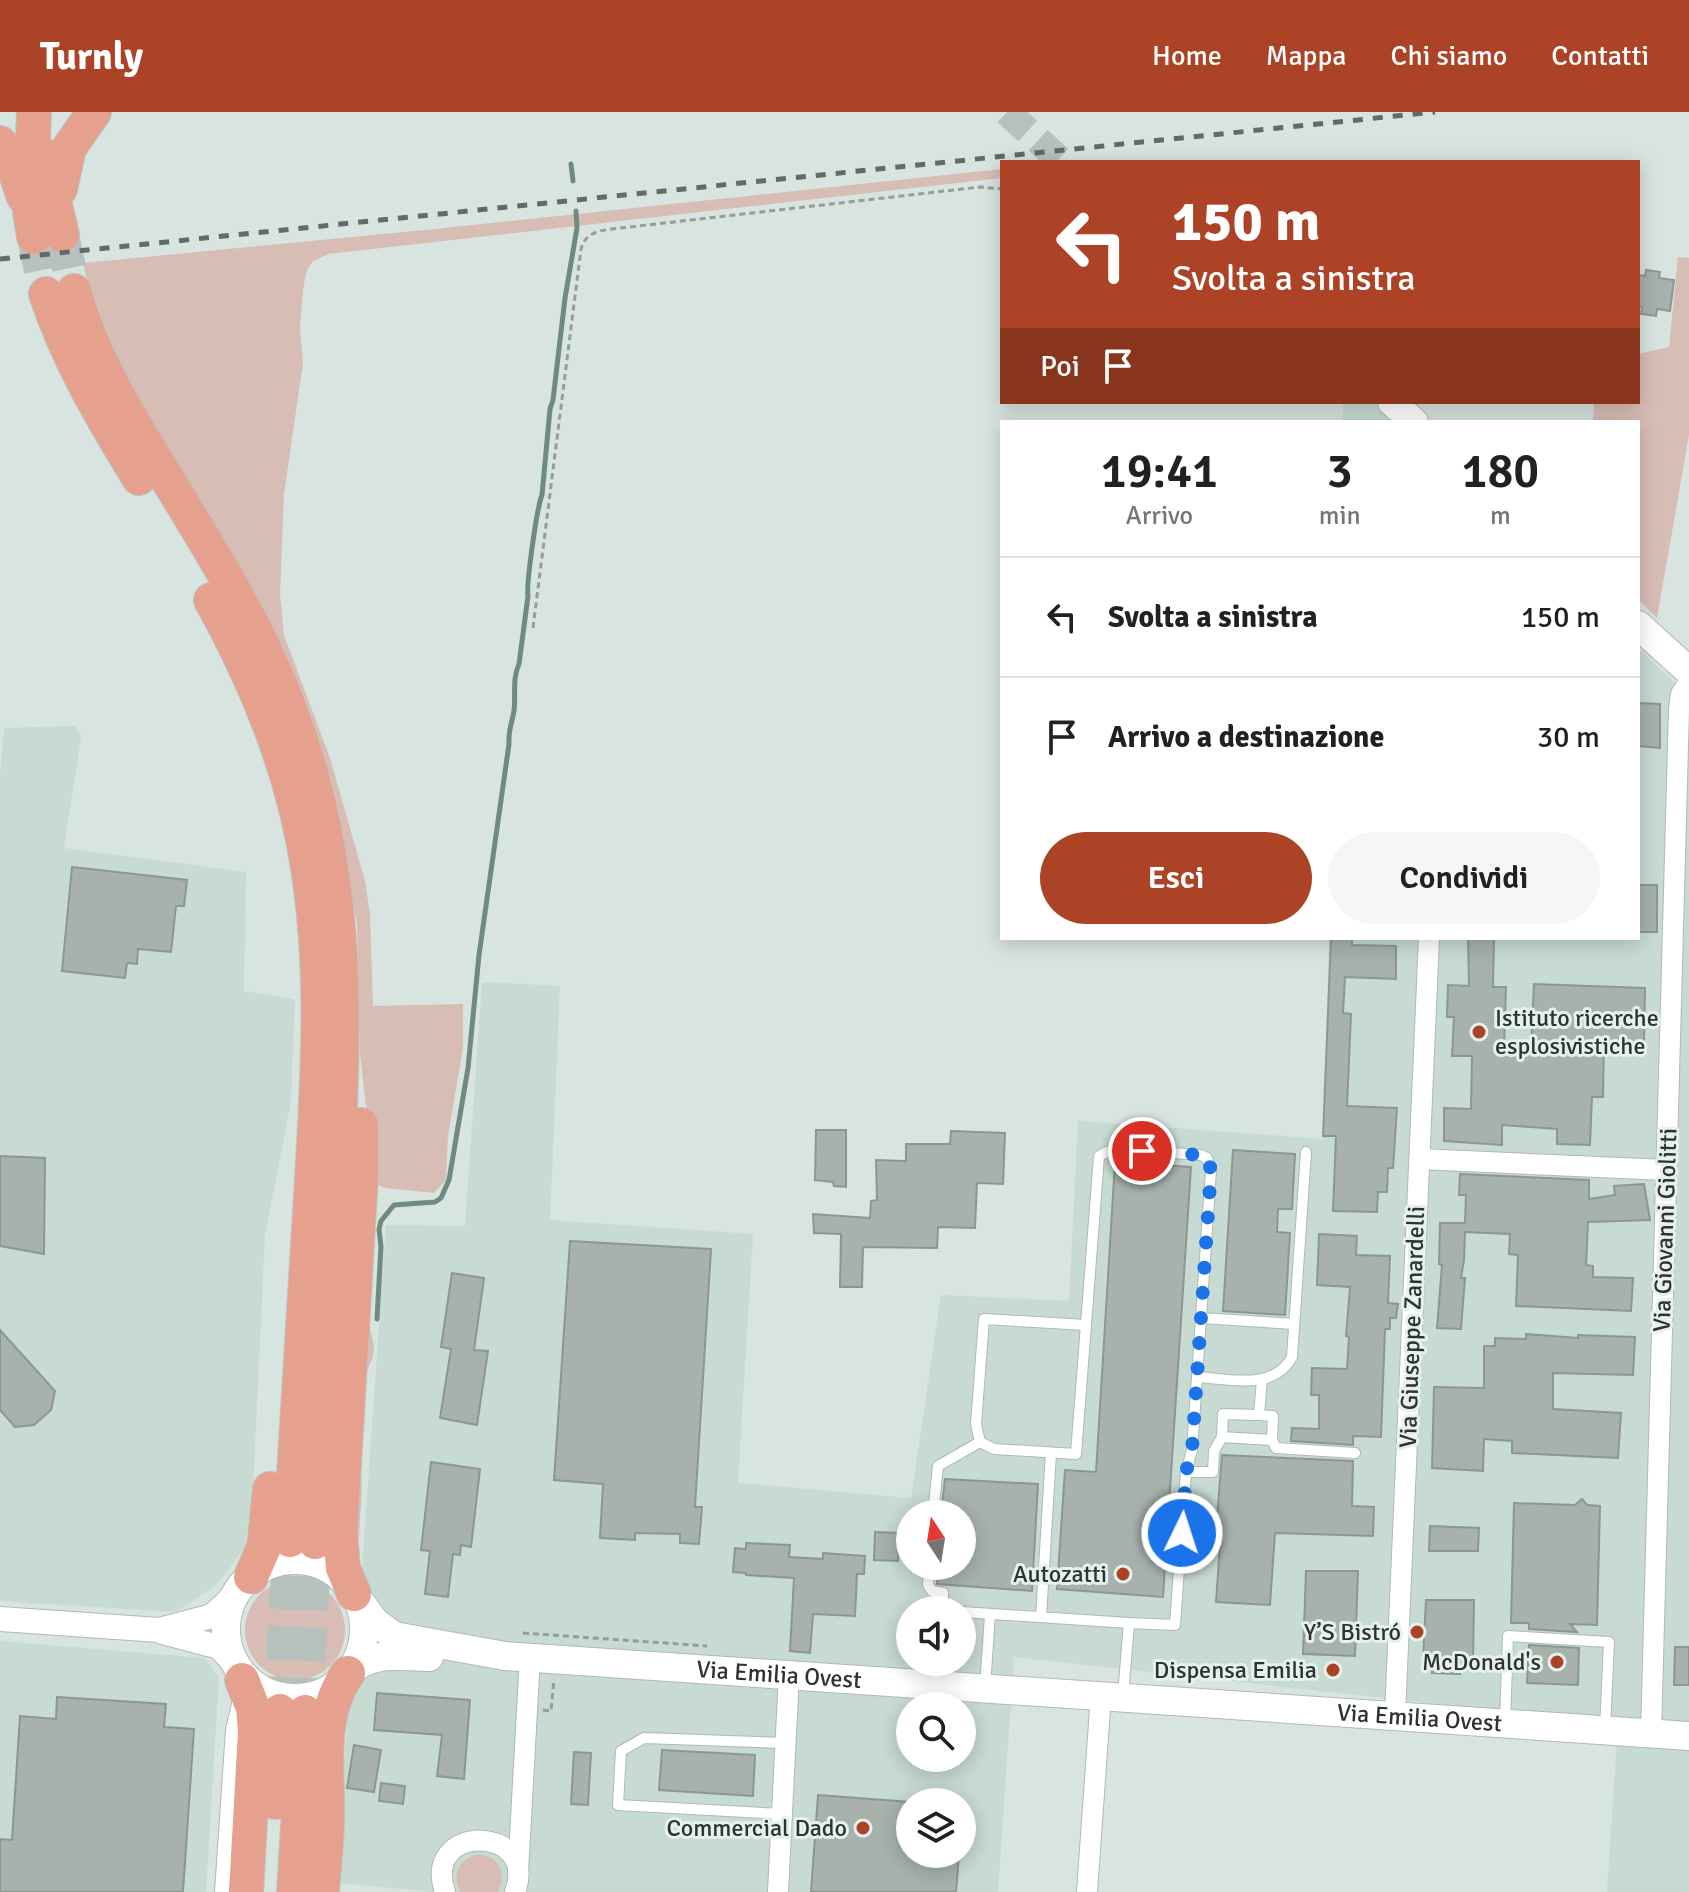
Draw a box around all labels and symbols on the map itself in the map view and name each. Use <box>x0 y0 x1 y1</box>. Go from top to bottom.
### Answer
place label: Istituto ricerche esplosivistiche <box>1495 1003 1659 1061</box>
marker: Istituto ricerche esplosivistiche <box>1470 1023 1488 1041</box>
pin <box>1108 1117 1176 1185</box>
street label: Via Giovanni Giolitti <box>1646 1127 1684 1333</box>
street label: Via Giuseppe Zanardelli <box>1393 1205 1431 1449</box>
position arrow <box>1140 1491 1224 1575</box>
north arrow <box>896 1500 976 1580</box>
place label: Autozatti <box>1013 1559 1107 1589</box>
marker: Autozatti <box>1114 1565 1132 1583</box>
place label: Y’S Bistró <box>1304 1617 1401 1647</box>
marker: Y’S Bistró <box>1408 1623 1426 1641</box>
place label: McDonald's <box>1422 1647 1541 1677</box>
marker: McDonald's <box>1548 1653 1566 1671</box>
street label: Via Emilia Ovest <box>696 1654 862 1695</box>
place label: Dispensa Emilia <box>1154 1655 1317 1685</box>
marker: Dispensa Emilia <box>1324 1661 1342 1679</box>
street label: Via Emilia Ovest <box>1336 1697 1503 1738</box>
place label: Commercial Dado <box>666 1813 847 1843</box>
marker: Commercial Dado <box>854 1819 872 1837</box>

